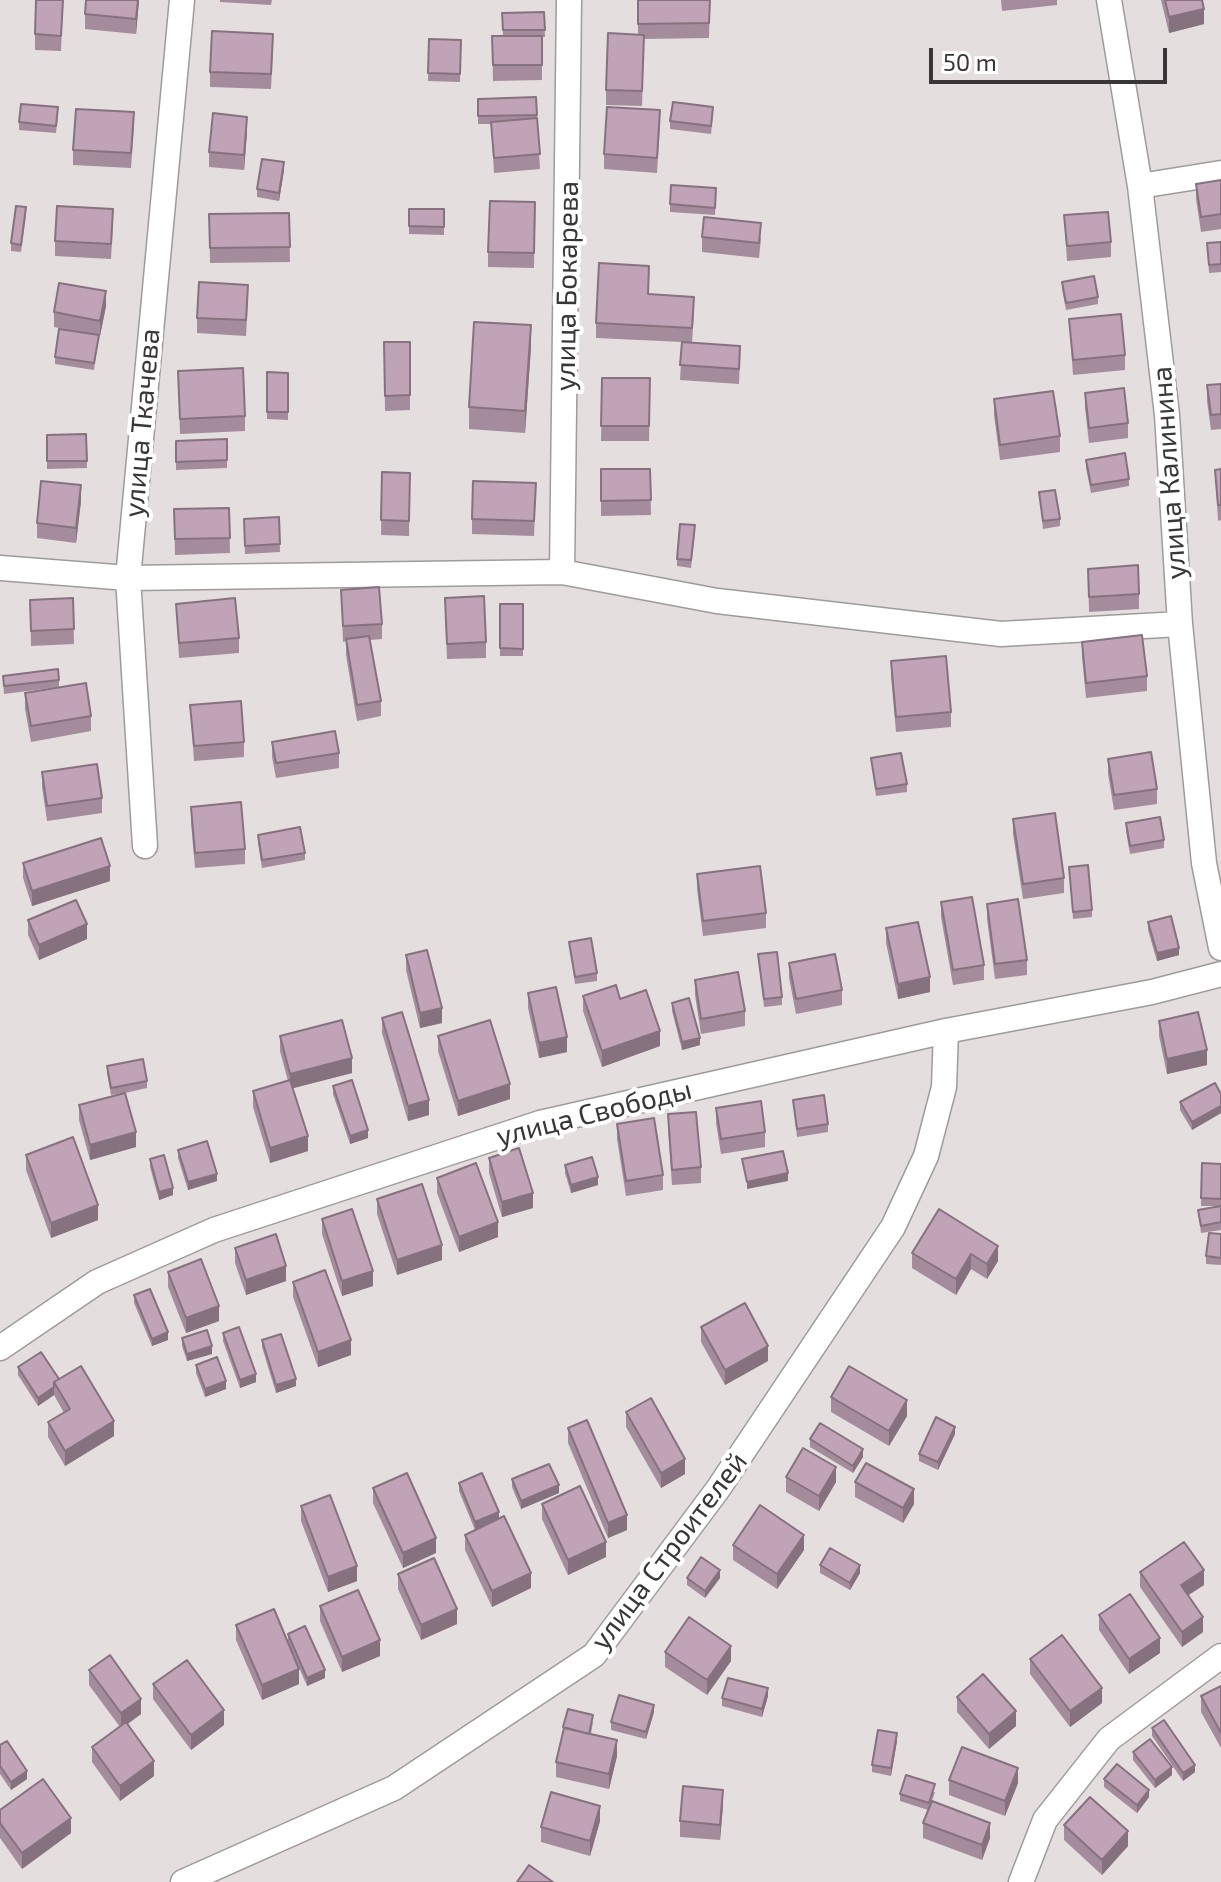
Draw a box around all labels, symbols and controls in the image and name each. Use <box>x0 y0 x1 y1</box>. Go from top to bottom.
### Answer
scale bar <box>933 32 1171 82</box>
text: 50 m <box>943 47 997 76</box>
street label: улица Бокарева <box>548 181 586 391</box>
street label: улица Ткачева <box>117 327 167 519</box>
street label: улица Калинина <box>1145 365 1193 581</box>
street label: улица Свободы <box>493 1072 695 1154</box>
street label: улица Строителей <box>584 1446 754 1656</box>

